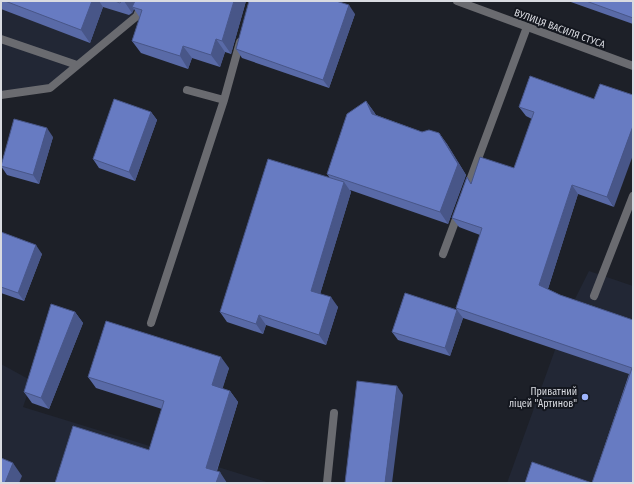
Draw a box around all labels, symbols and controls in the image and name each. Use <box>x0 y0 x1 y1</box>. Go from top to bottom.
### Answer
street label: ВУЛИЦЯ ВАСИЛЯ СТУСА <box>513 7 607 51</box>
place label: Приватний ліцей "Артинов" <box>509 386 577 410</box>
marker: Приватний ліцей "Артинов" <box>580 392 590 402</box>

